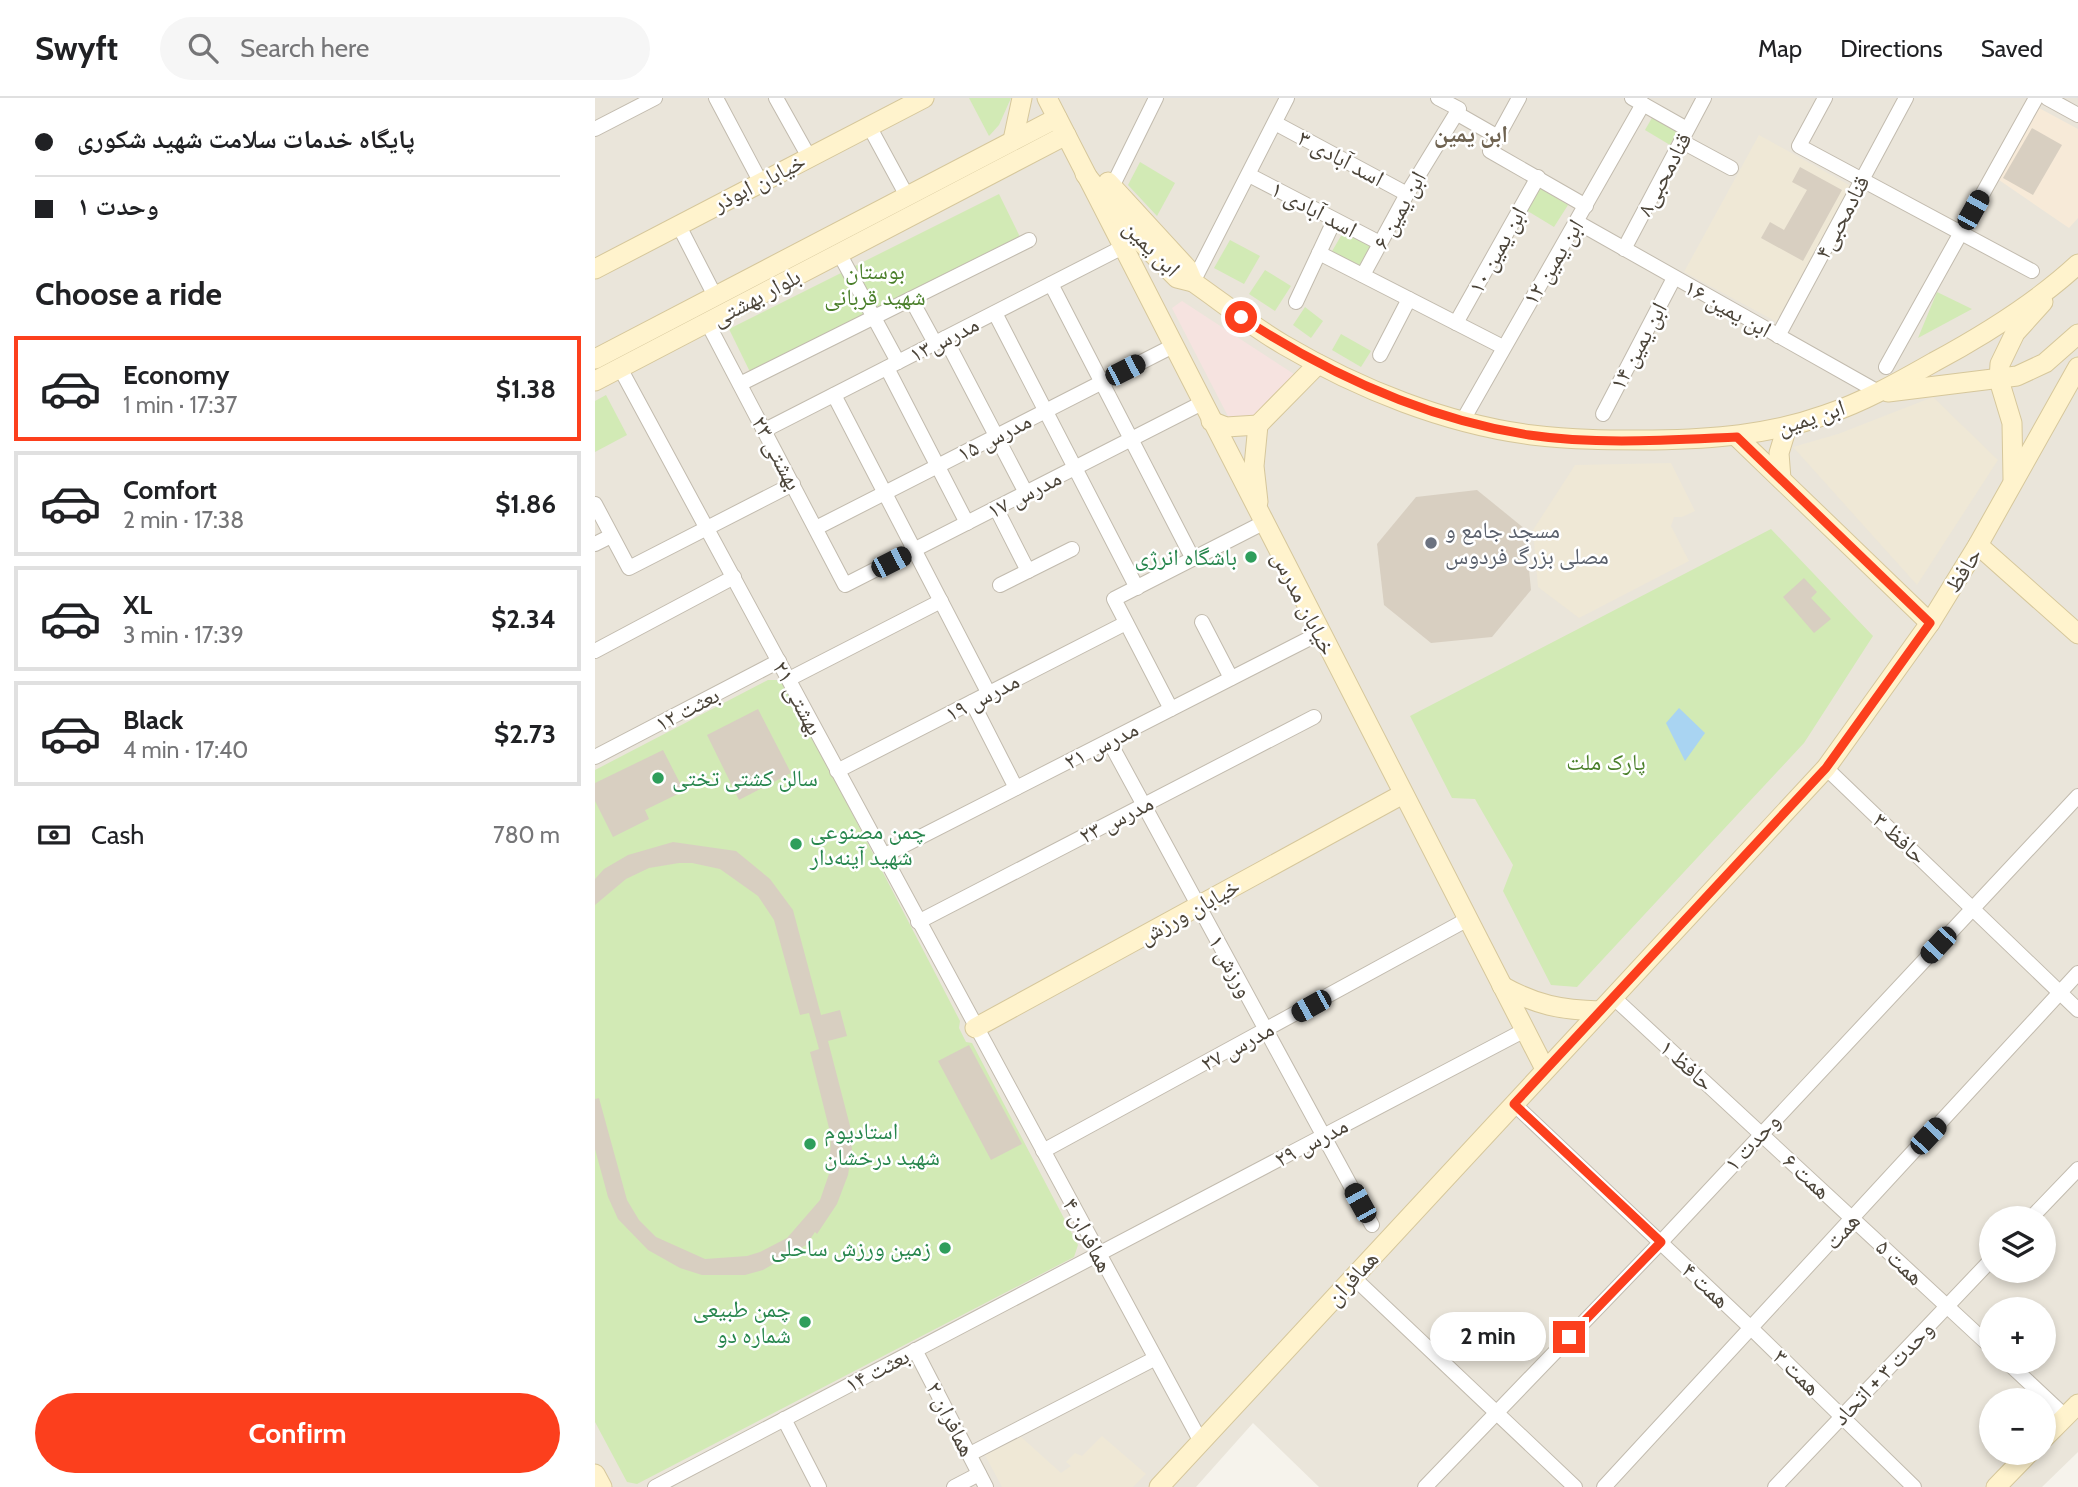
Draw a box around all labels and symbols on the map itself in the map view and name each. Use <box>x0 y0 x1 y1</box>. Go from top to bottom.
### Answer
district label: ابن یمین <box>1434 119 1508 148</box>
street label: اسد آبادی ۳ <box>1293 124 1389 192</box>
street label: قنادمحبی۸ <box>1630 128 1698 220</box>
street label: خیابان ابوذر <box>707 147 810 218</box>
street label: ابن یمین ۶ <box>1366 166 1432 254</box>
street label: قنادمحبی۴ <box>1808 171 1876 263</box>
street label: اسد آبادی ۱ <box>1266 175 1362 243</box>
car <box>1954 187 1993 233</box>
street label: ابن یمین ۱۰ <box>1462 201 1532 299</box>
street label: ابن یمین <box>1118 214 1186 282</box>
street label: ابن یمین ۱۲ <box>1516 214 1590 310</box>
park label: بوستان شهید قربانی <box>824 257 926 311</box>
street label: بلوار بهشتی <box>707 262 805 332</box>
street label: ابن یمین ۱۶ <box>1679 273 1777 343</box>
street label: ابن یمین ۱۴ <box>1603 297 1673 395</box>
route start <box>1225 301 1257 333</box>
street label: مدرس۱۳ <box>905 310 983 368</box>
car <box>1102 351 1149 389</box>
street label: ابن یمین <box>1774 393 1848 441</box>
street label: مدرس ۱۵ <box>952 407 1036 467</box>
street label: بهشتی ۲۳ <box>746 411 808 495</box>
street label: مدرس ۱۷ <box>982 464 1066 524</box>
place label: مسجد جامع و مصلی بزرگ فردوس <box>1445 516 1609 570</box>
marker: مسجد جامع و مصلی بزرگ فردوس <box>1423 535 1439 551</box>
street label: حافظ <box>1938 542 1988 598</box>
car <box>868 543 915 581</box>
place label: باشگاه انرژی <box>1135 543 1237 571</box>
street label: خیابان مدرس <box>1266 546 1342 660</box>
marker: باشگاه انرژی <box>1243 549 1259 565</box>
street label: بهشتی ۲۱ <box>767 656 829 740</box>
street label: مدرس ۱۹ <box>940 667 1024 727</box>
street label: بعثت ۱۲ <box>650 681 724 737</box>
street label: مدرس ۲۱ <box>1059 715 1143 775</box>
park label: پارک ملت <box>1566 748 1646 776</box>
place label: سالن کشتی تختی <box>672 764 818 792</box>
marker: سالن کشتی تختی <box>650 770 666 786</box>
street label: مدرس ۲۳ <box>1074 789 1158 849</box>
street label: حافظ ۳ <box>1867 806 1933 870</box>
place label: چمن مصنوعی شهید آینه‌دار <box>809 817 926 871</box>
marker: چمن مصنوعی شهید آینه‌دار <box>788 836 804 852</box>
street label: خیابان ورزش <box>1134 872 1244 950</box>
car <box>1916 922 1961 968</box>
street label: ورزش ۱ <box>1202 930 1260 1002</box>
car <box>1288 987 1335 1025</box>
street label: مدرس ۲۷ <box>1195 1015 1279 1077</box>
street label: حافظ ۱ <box>1654 1033 1720 1097</box>
street label: وحدت ۱ <box>1718 1107 1786 1177</box>
street label: مدرس ۲۹ <box>1269 1111 1353 1173</box>
car <box>1906 1113 1951 1159</box>
place label: استادیوم شهید درخشان <box>824 1117 940 1171</box>
marker: استادیوم شهید درخشان <box>802 1136 818 1152</box>
street label: همت ۶ <box>1777 1147 1837 1205</box>
car <box>1341 1180 1380 1226</box>
street label: همافران ۴ <box>1057 1193 1119 1277</box>
street label: همت <box>1818 1207 1866 1255</box>
street label: همت ۵ <box>1870 1233 1930 1291</box>
place label: زمین ورزش ساحلی <box>771 1234 931 1262</box>
marker: زمین ورزش ساحلی <box>937 1240 953 1256</box>
street label: همافران <box>1320 1245 1384 1311</box>
street label: همت ۴ <box>1676 1256 1736 1314</box>
place label: چمن طبیعی شماره دو <box>693 1295 791 1349</box>
callout: 2 min <box>1429 1312 1545 1362</box>
marker: چمن طبیعی شماره دو <box>797 1314 813 1330</box>
street label: وحدت ۳ + اتحاد <box>1826 1315 1940 1431</box>
route end <box>1553 1321 1585 1353</box>
street label: بعثت ۱۴ <box>840 1342 914 1398</box>
street label: همت ۳ <box>1767 1343 1827 1401</box>
street label: همافران ۲ <box>920 1377 982 1461</box>

